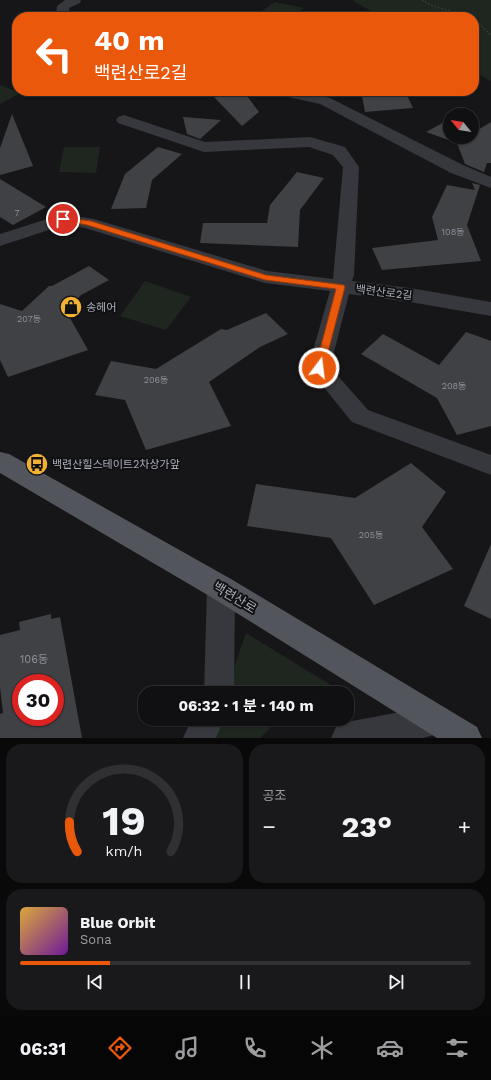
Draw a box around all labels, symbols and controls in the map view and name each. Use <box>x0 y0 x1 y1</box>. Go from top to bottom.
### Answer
text: 40 m <box>94 24 164 57</box>
icon: left <box>28 28 80 80</box>
text: 백련산로2길 <box>94 62 187 83</box>
north arrow <box>443 108 479 144</box>
map controls <box>443 108 479 144</box>
pin <box>46 202 80 236</box>
house number: 7 <box>14 208 20 218</box>
icon: arrive <box>52 208 74 230</box>
house number: 108동 <box>442 227 464 237</box>
street label: 백련산로2길 <box>355 283 413 302</box>
shop icon: 송헤어 <box>58 294 84 320</box>
place label: 송헤어 <box>86 301 116 314</box>
house number: 207동 <box>17 314 41 324</box>
position arrow <box>298 347 340 389</box>
house number: 206동 <box>144 375 168 385</box>
house number: 208동 <box>442 381 466 391</box>
bus stop icon: 백련산힐스테이트2차상가앞 <box>24 451 50 477</box>
place label: 백련산힐스테이트2차상가앞 <box>52 458 180 471</box>
house number: 205동 <box>359 530 383 540</box>
street label: 백련산로 <box>210 579 259 616</box>
house number: 106동 <box>20 653 48 666</box>
speed limit sign: 30 <box>12 674 64 726</box>
text: 06:32 · 1 분 · 140 m <box>178 697 314 715</box>
text: 공조 <box>263 788 286 803</box>
text: 19 <box>102 795 146 844</box>
text: 23° <box>341 809 392 844</box>
text: − <box>263 814 276 839</box>
text: + <box>458 814 471 839</box>
text: km/h <box>106 842 143 858</box>
text: Blue Orbit <box>80 914 155 932</box>
text: Sona <box>80 932 112 947</box>
icon: previous <box>84 971 106 993</box>
icon: pause <box>234 971 256 993</box>
icon: next <box>385 971 407 993</box>
icon: directions <box>106 1034 134 1062</box>
icon: music <box>173 1034 201 1062</box>
icon: phone <box>241 1034 269 1062</box>
icon: climate <box>308 1034 336 1062</box>
icon: car <box>376 1034 404 1062</box>
icon: filters <box>443 1034 471 1062</box>
text: 06:31 <box>20 1038 66 1059</box>

